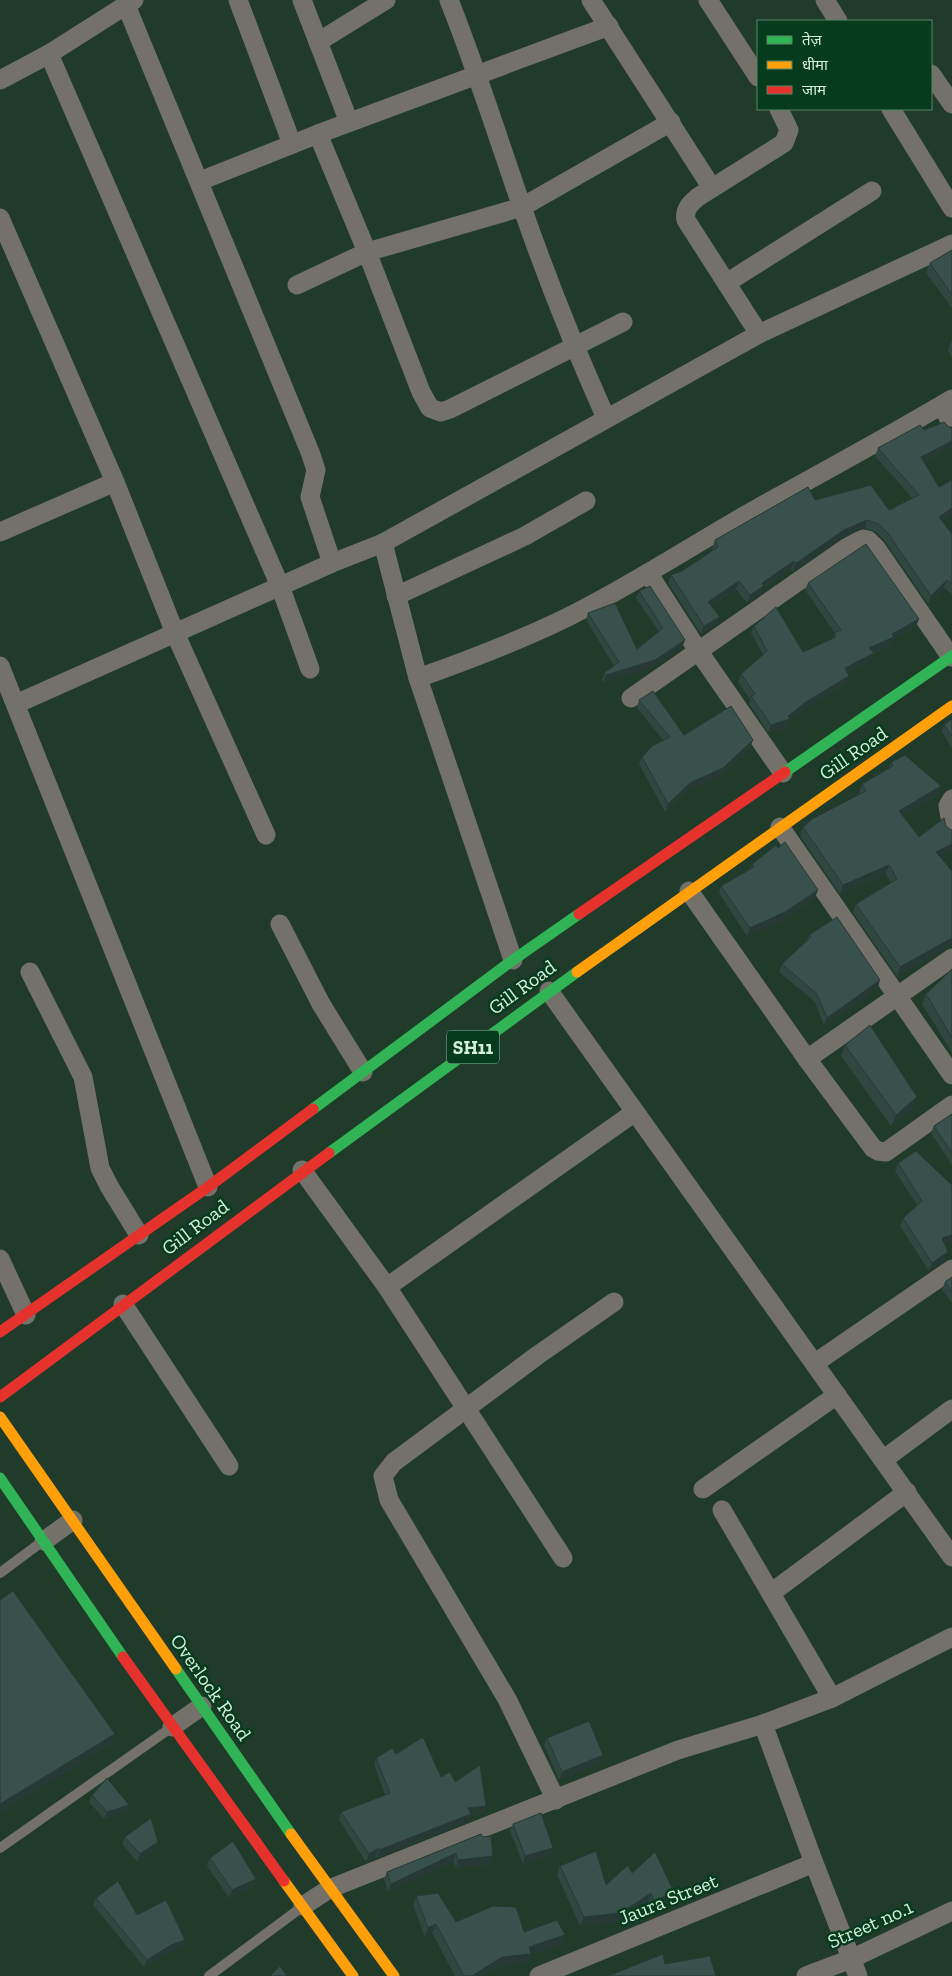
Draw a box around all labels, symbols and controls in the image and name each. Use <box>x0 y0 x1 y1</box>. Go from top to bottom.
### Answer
legend <box>757 20 932 110</box>
text: तेज़ <box>802 31 823 49</box>
text: धीमा <box>802 56 829 74</box>
text: जाम <box>802 81 827 99</box>
street label: Gill Road <box>814 721 892 785</box>
street label: Gill Road <box>484 954 560 1020</box>
road number: SH11 <box>447 1030 499 1064</box>
street label: Gill Road <box>157 1194 233 1260</box>
street label: Overlock Road <box>165 1629 257 1745</box>
street label: Jaura Street <box>615 1868 722 1930</box>
street label: Street no.1 <box>824 1894 917 1953</box>

